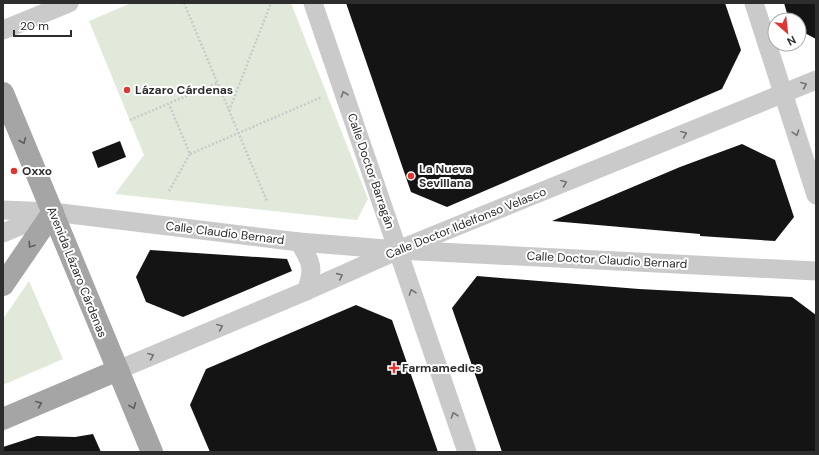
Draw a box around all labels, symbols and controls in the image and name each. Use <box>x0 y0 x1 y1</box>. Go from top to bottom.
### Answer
scale bar <box>14 12 71 38</box>
north arrow <box>767 12 807 52</box>
text: 20 m <box>20 18 49 34</box>
text: N <box>785 33 799 49</box>
one-way arrow <box>801 81 808 89</box>
place label: Lázaro Cárdenas <box>135 82 233 98</box>
marker: Lázaro Cárdenas <box>122 85 132 95</box>
one-way arrow <box>341 91 349 98</box>
street label: Calle Doctor Barragán <box>344 111 398 231</box>
one-way arrow <box>791 130 800 137</box>
one-way arrow <box>679 131 687 139</box>
one-way arrow <box>18 136 26 144</box>
place label: La Nueva Sevillana <box>419 161 472 191</box>
place label: Oxxo <box>22 163 52 179</box>
marker: Oxxo <box>9 166 19 176</box>
marker: La Nueva Sevillana <box>406 171 416 181</box>
one-way arrow <box>560 179 567 187</box>
street label: Calle Doctor Ildelfonso Velasco <box>383 183 549 263</box>
street label: Avenida Lázaro Cárdenas <box>43 204 111 340</box>
street label: Calle Claudio Bernard <box>165 218 285 248</box>
one-way arrow <box>29 240 36 247</box>
street label: Calle Doctor Claudio Bernard <box>526 248 688 272</box>
one-way arrow <box>336 273 343 281</box>
one-way arrow <box>408 289 417 296</box>
one-way arrow <box>216 324 224 332</box>
one-way arrow <box>148 353 155 361</box>
place label: Farmamedics <box>402 360 482 376</box>
marker: Farmamedics <box>389 363 399 373</box>
one-way arrow <box>35 400 42 408</box>
one-way arrow <box>128 403 136 410</box>
one-way arrow <box>451 412 459 419</box>

